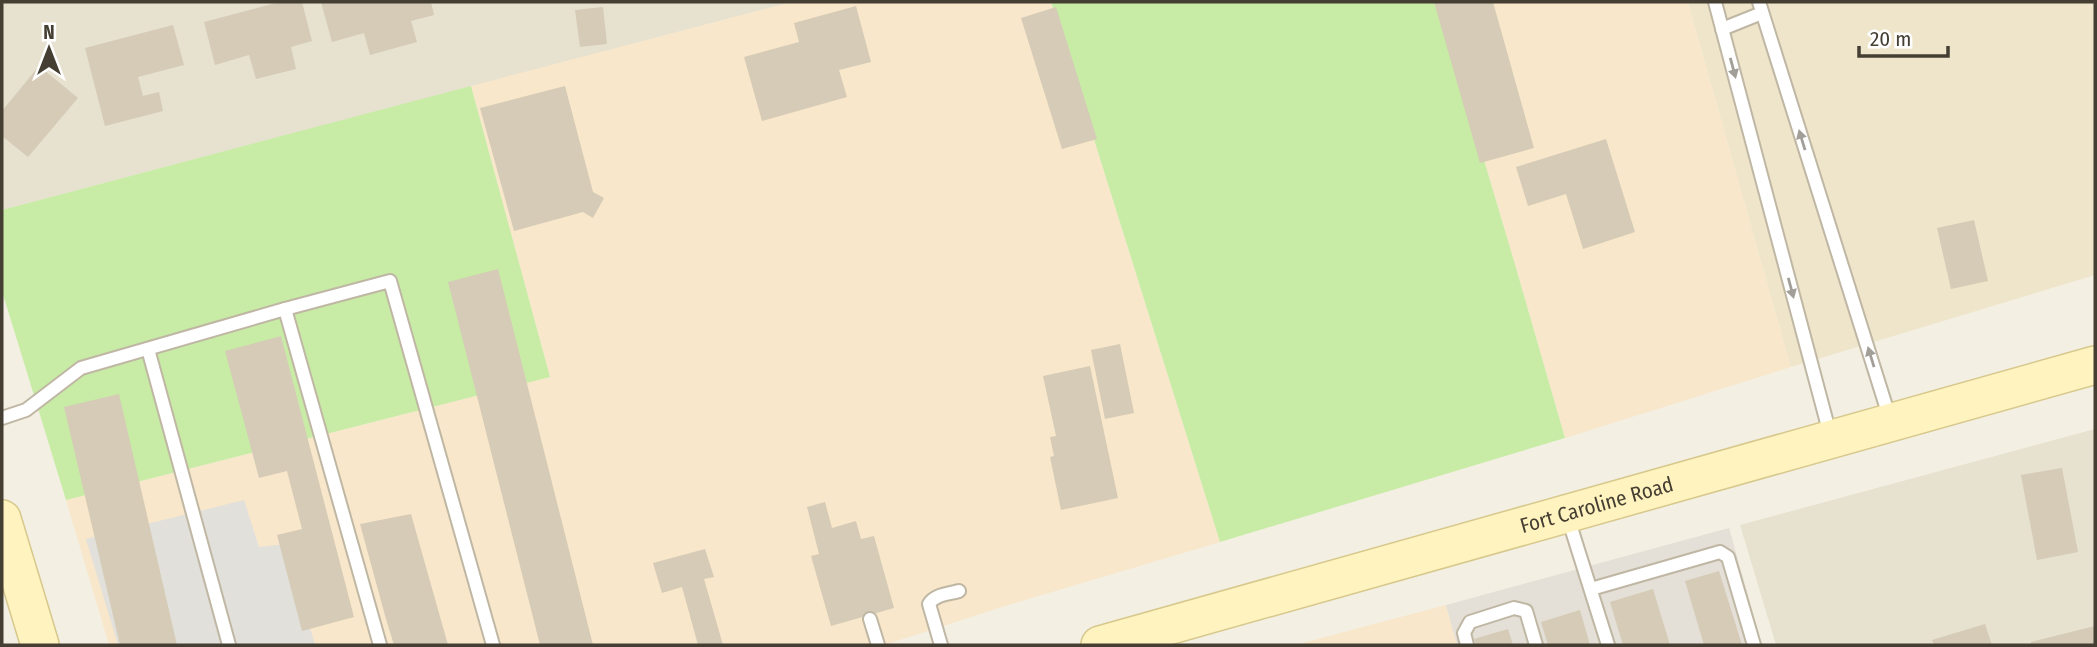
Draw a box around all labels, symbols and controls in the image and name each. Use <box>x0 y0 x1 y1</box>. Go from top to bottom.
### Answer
north arrow <box>14 14 84 84</box>
scale bar <box>1859 14 1948 58</box>
text: N <box>43 21 55 44</box>
text: 20 m <box>1870 26 1911 52</box>
one-way arrow <box>1728 58 1738 79</box>
one-way arrow <box>1797 130 1807 151</box>
one-way arrow <box>1786 277 1797 299</box>
one-way arrow <box>1865 347 1875 368</box>
street label: Fort Caroline Road <box>1517 471 1676 539</box>

